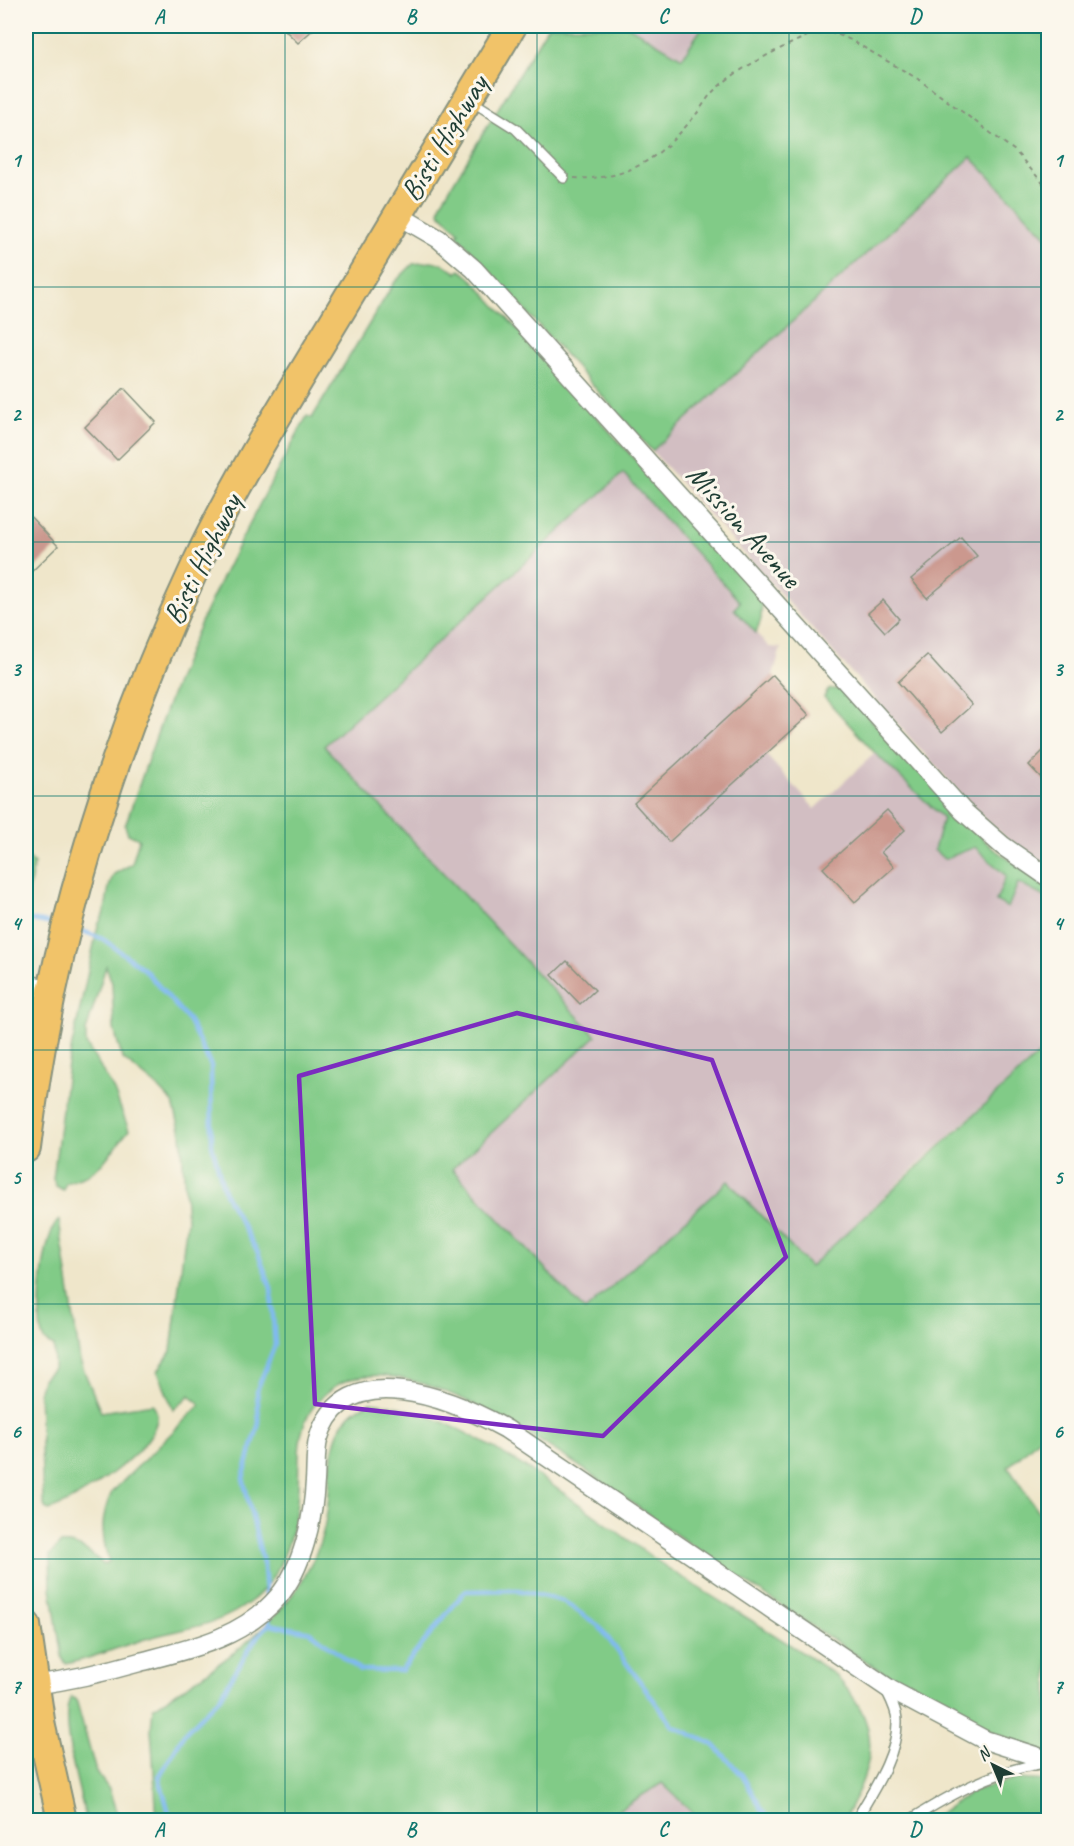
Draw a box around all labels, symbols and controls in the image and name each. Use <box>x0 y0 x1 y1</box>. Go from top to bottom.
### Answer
text: A <box>154 4 166 29</box>
text: B <box>406 4 418 29</box>
text: C <box>658 4 670 29</box>
text: D <box>909 4 923 29</box>
street label: Bisti Highway <box>392 66 498 208</box>
text: 1 <box>12 148 23 173</box>
text: 1 <box>1054 148 1065 173</box>
text: 2 <box>12 402 23 427</box>
text: 2 <box>1054 402 1065 427</box>
street label: Mission Avenue <box>678 456 811 598</box>
street label: Bisti Highway <box>154 485 251 630</box>
text: 3 <box>12 657 23 682</box>
text: 3 <box>1054 657 1065 682</box>
text: 4 <box>12 911 24 936</box>
text: 4 <box>1054 911 1066 936</box>
text: 5 <box>12 1165 23 1190</box>
text: 5 <box>1054 1165 1065 1190</box>
text: 6 <box>11 1419 22 1444</box>
text: 6 <box>1053 1419 1064 1444</box>
text: 7 <box>12 1674 23 1699</box>
text: 7 <box>1054 1674 1065 1699</box>
north arrow <box>963 1735 1023 1795</box>
text: N <box>973 1742 996 1765</box>
text: A <box>154 1817 166 1842</box>
text: B <box>406 1817 418 1842</box>
text: C <box>658 1817 670 1842</box>
text: D <box>909 1817 923 1842</box>

